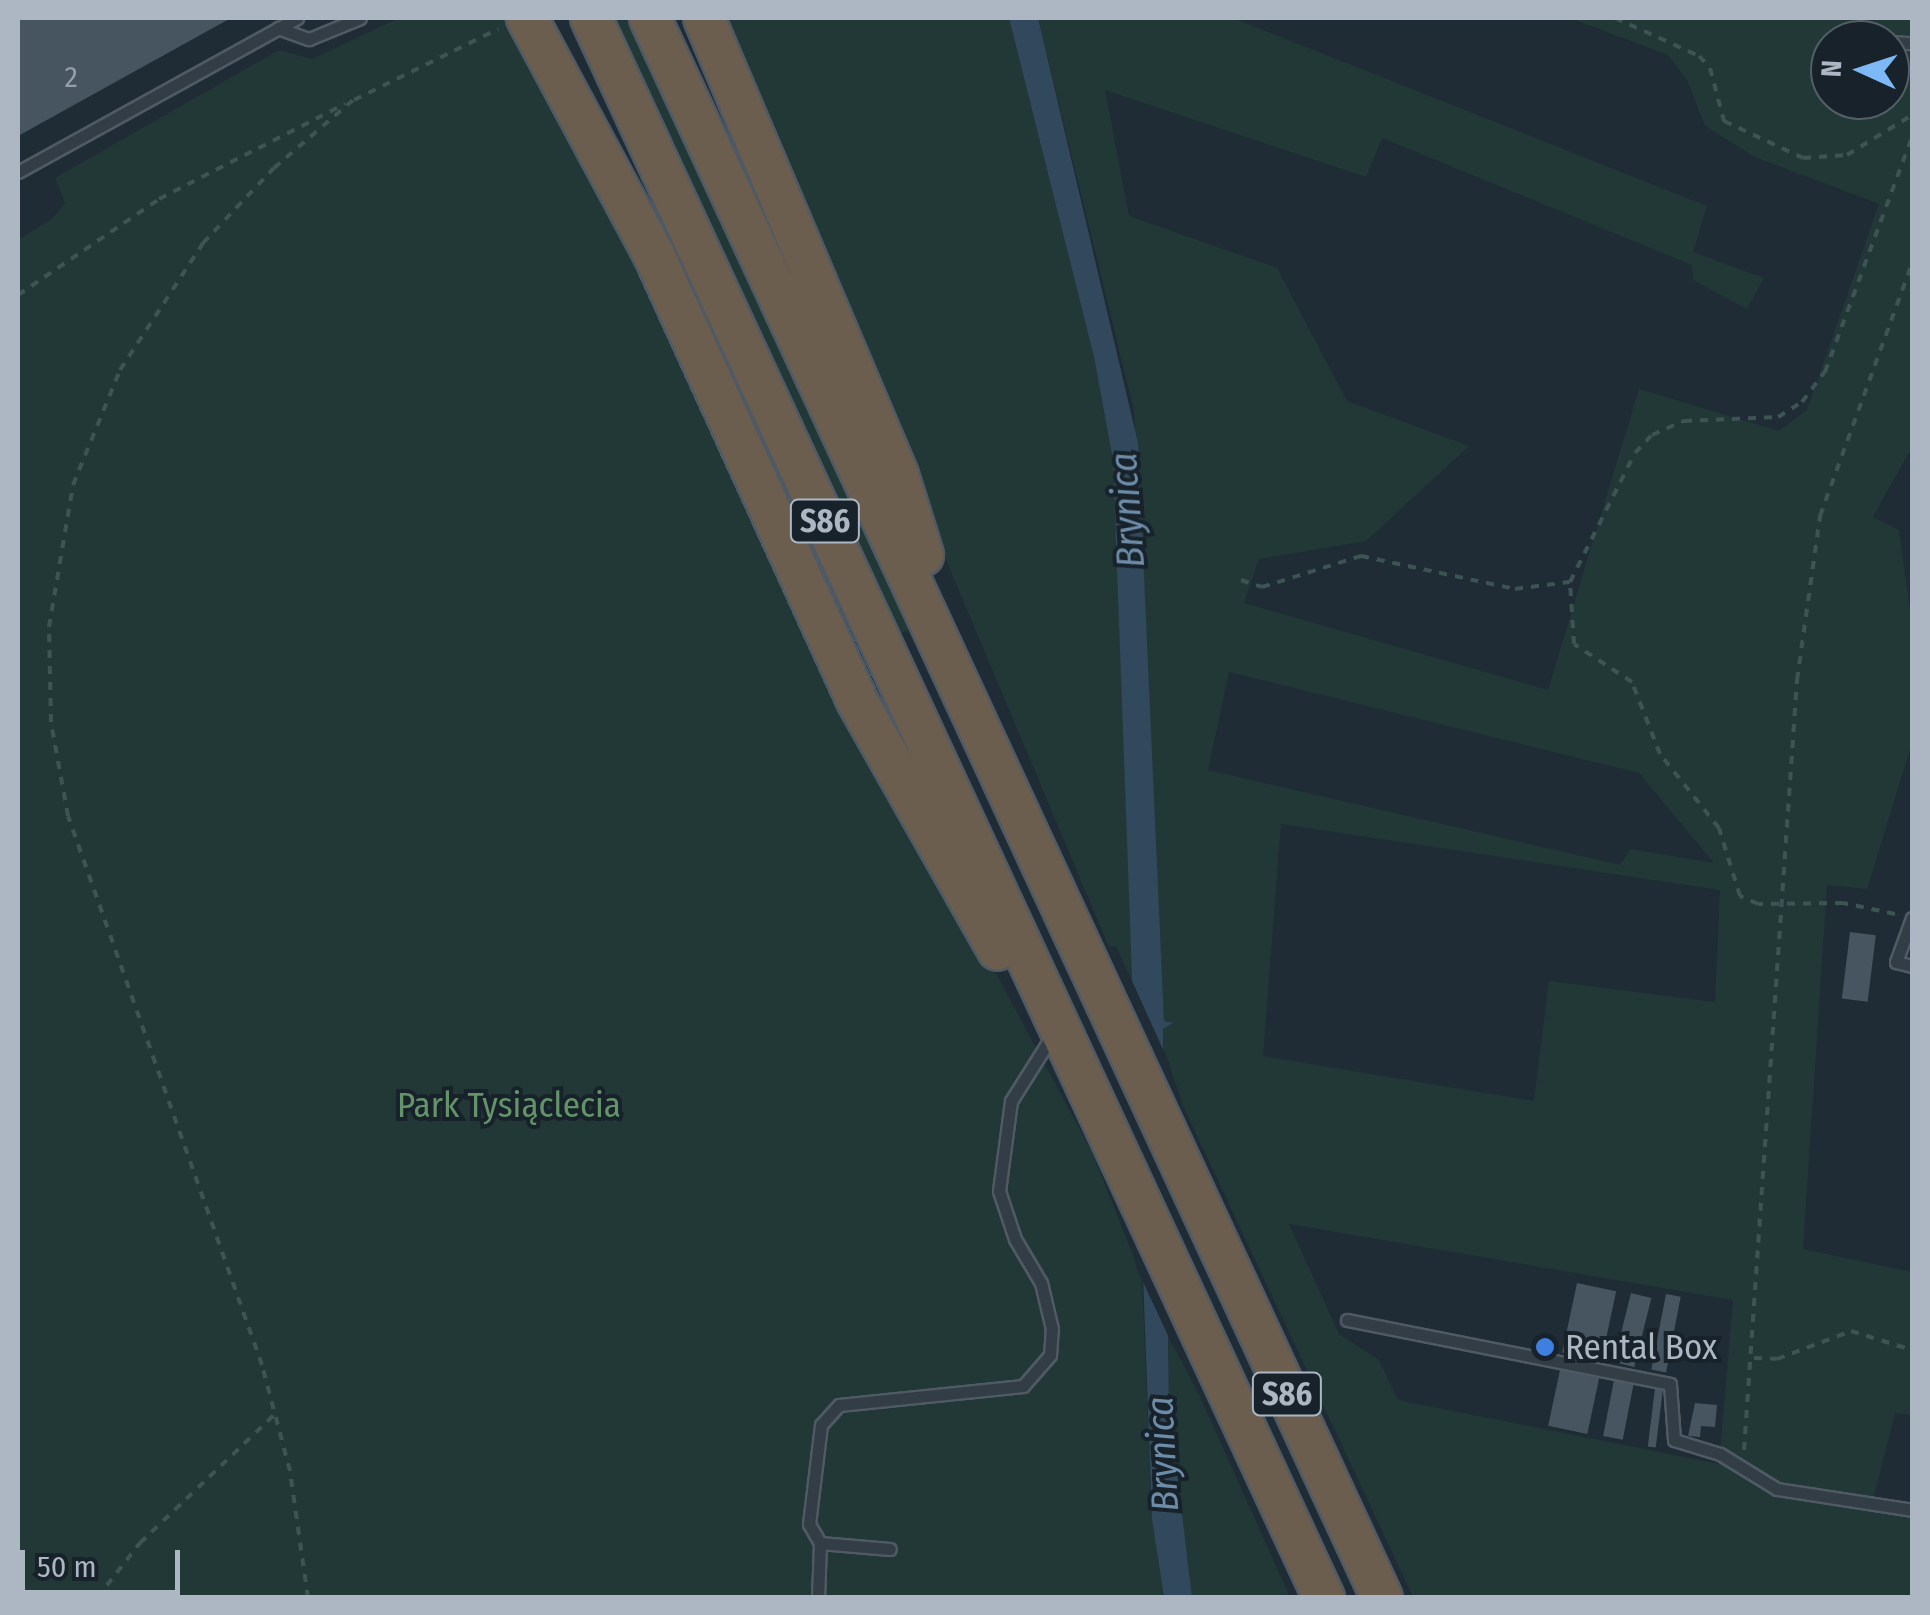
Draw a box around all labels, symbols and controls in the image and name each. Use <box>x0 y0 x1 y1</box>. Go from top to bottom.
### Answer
north arrow <box>1810 20 1910 120</box>
house number: 2 <box>64 59 78 95</box>
text: N <box>1815 59 1848 78</box>
water label: Brynica <box>1101 451 1155 569</box>
road number: S86 <box>788 494 862 548</box>
park label: Park Tysiąclecia <box>397 1084 621 1126</box>
place label: Rental Box <box>1565 1326 1717 1368</box>
marker: Rental Box <box>1534 1336 1556 1358</box>
road number: S86 <box>1250 1367 1324 1421</box>
water label: Brynica <box>1137 1395 1189 1513</box>
scale bar <box>25 1530 185 1592</box>
text: 50 m <box>37 1549 97 1585</box>

